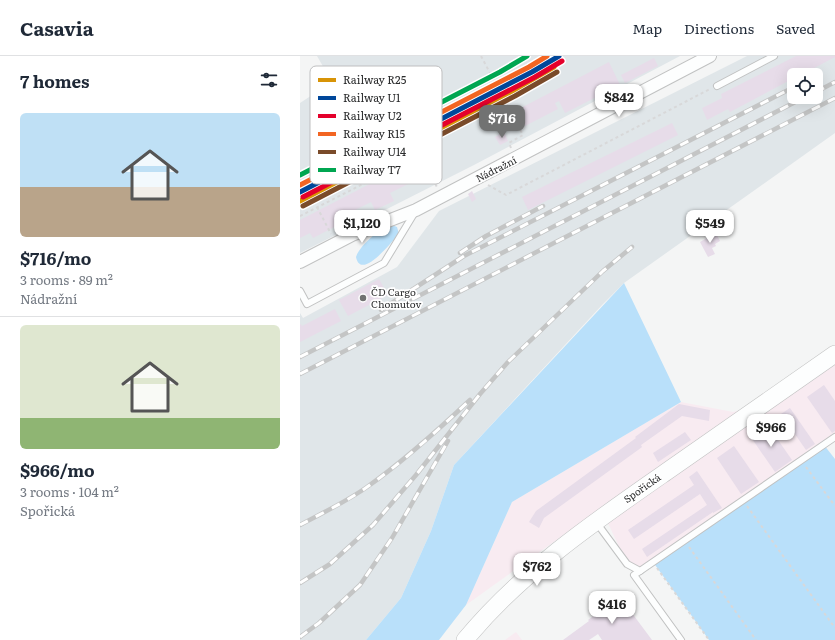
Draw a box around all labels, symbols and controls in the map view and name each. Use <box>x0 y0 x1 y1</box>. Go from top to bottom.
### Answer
text: Casavia <box>20 14 94 42</box>
text: Map <box>632 18 662 38</box>
text: Directions <box>684 18 754 38</box>
text: Saved <box>776 18 815 38</box>
legend <box>310 66 442 184</box>
text: 7 homes <box>20 68 90 93</box>
map controls <box>787 68 823 104</box>
button: locate <box>787 68 823 104</box>
icon: filters <box>258 69 280 91</box>
text: Railway R25 <box>343 71 407 87</box>
pin: $842 <box>595 84 643 118</box>
text: $842 <box>604 87 634 106</box>
text: Railway U1 <box>343 89 401 105</box>
pin: $716 <box>478 105 526 139</box>
text: Railway U2 <box>343 107 402 123</box>
text: $716 <box>488 108 516 127</box>
text: Railway R15 <box>343 125 406 141</box>
icon: home <box>114 139 186 211</box>
text: Railway U14 <box>343 143 406 159</box>
street label: Nádražní <box>473 152 519 185</box>
text: Railway T7 <box>343 161 401 177</box>
pin: $1,120 <box>329 210 395 244</box>
pin: $549 <box>686 210 734 244</box>
text: $1,120 <box>343 213 381 232</box>
text: $549 <box>695 213 725 232</box>
text: $716/mo <box>20 245 91 270</box>
text: 3 rooms · 89 m² <box>20 270 113 289</box>
place label: ČD Cargo Chomutov <box>371 284 421 311</box>
text: Nádražní <box>20 289 77 308</box>
marker: ČD Cargo Chomutov <box>358 293 368 303</box>
icon: home <box>114 351 186 423</box>
pin: $966 <box>747 414 795 448</box>
text: $966 <box>756 417 786 436</box>
text: $966/mo <box>20 457 95 482</box>
street label: Spořická <box>620 469 664 506</box>
text: 3 rooms · 104 m² <box>20 482 119 501</box>
text: Spořická <box>20 501 75 520</box>
pin: $762 <box>513 553 561 587</box>
text: $762 <box>522 556 552 575</box>
pin: $416 <box>588 591 636 625</box>
text: $416 <box>598 594 626 613</box>

